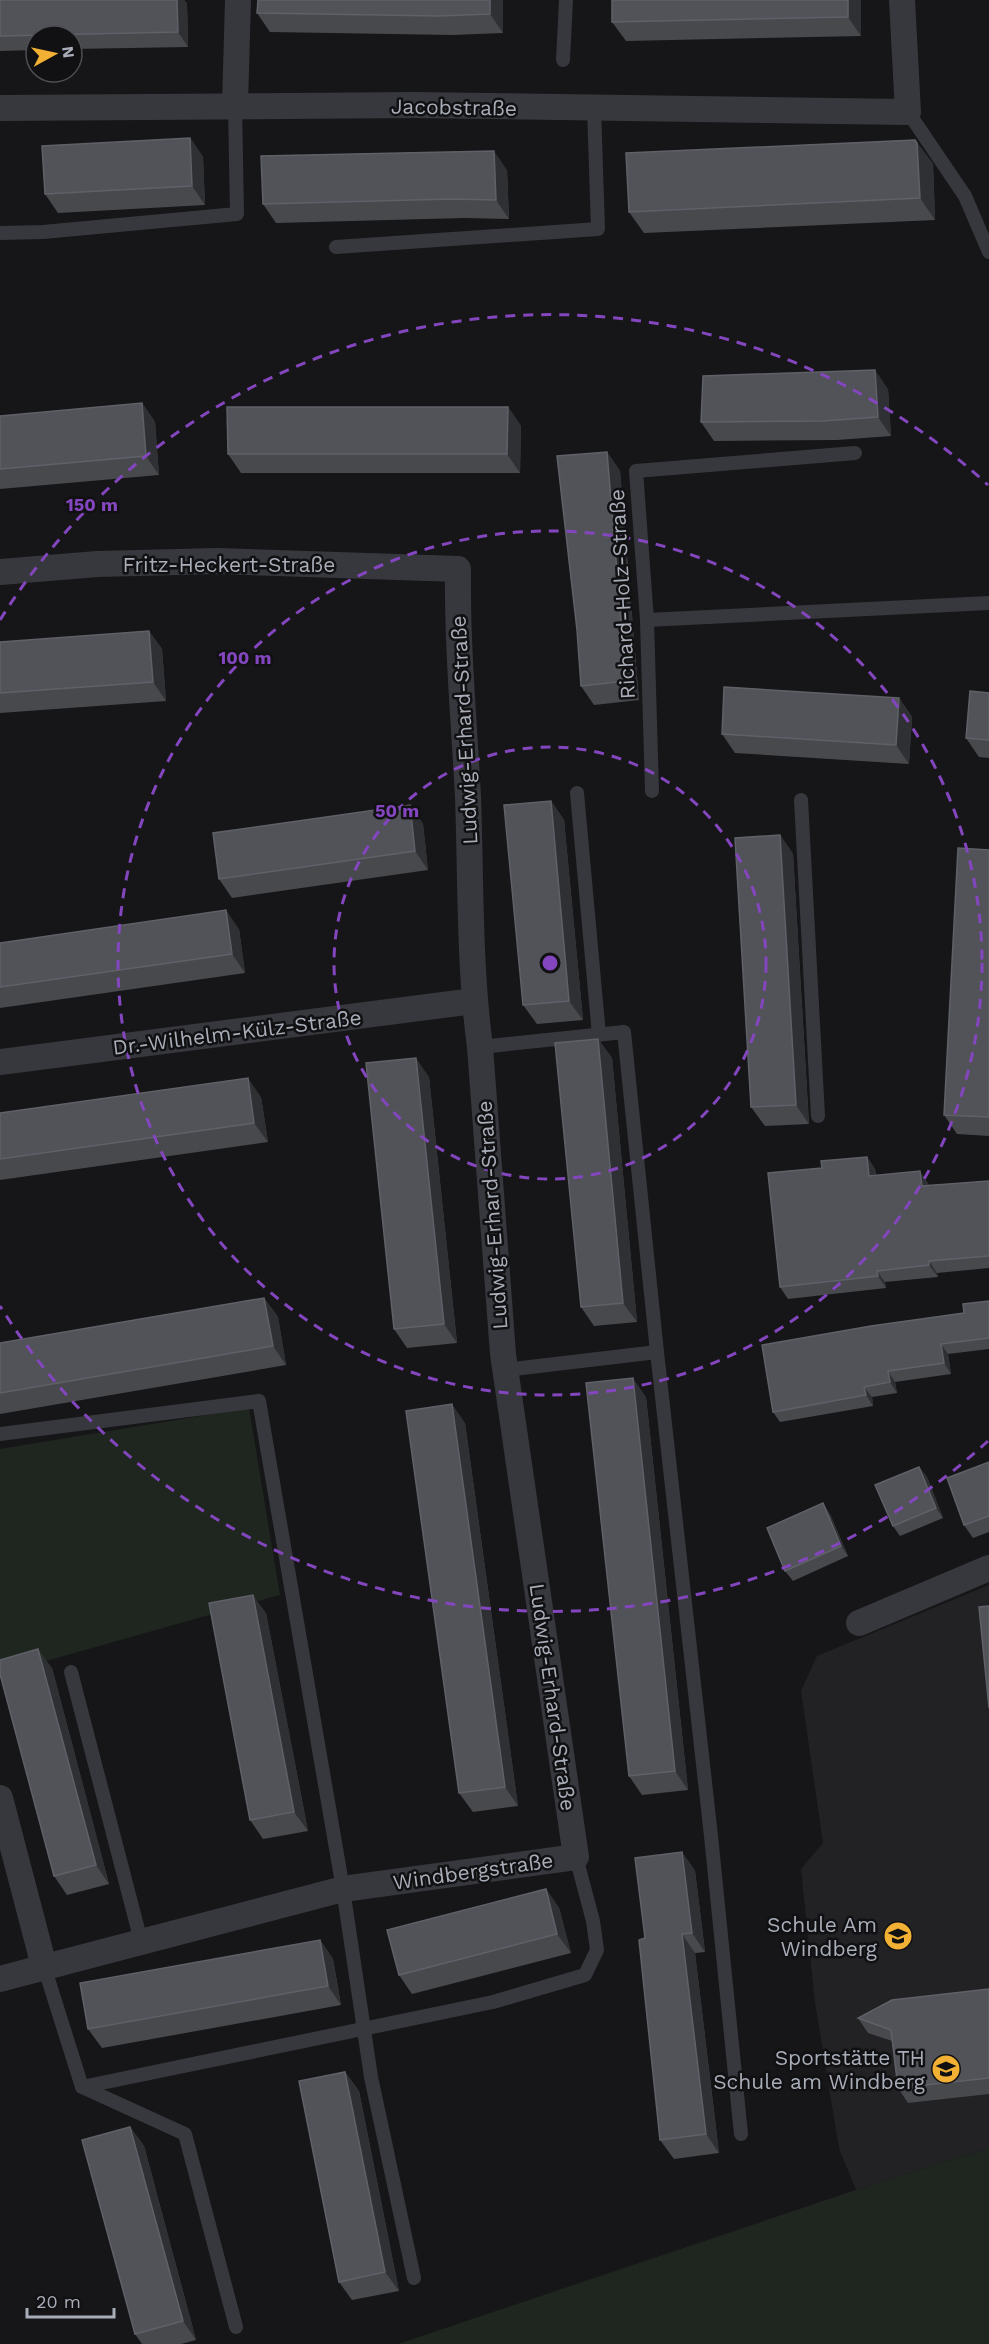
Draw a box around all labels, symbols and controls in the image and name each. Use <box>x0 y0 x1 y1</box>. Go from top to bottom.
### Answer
north arrow <box>24 24 84 84</box>
text: N <box>58 45 79 59</box>
street label: Jacobstraße <box>391 93 517 121</box>
street label: Richard-Holz-Straße <box>604 488 640 700</box>
text: 150 m <box>66 494 118 515</box>
street label: Fritz-Heckert-Straße <box>123 552 335 577</box>
street label: Ludwig-Erhard-Straße <box>446 615 482 845</box>
text: 100 m <box>218 647 272 668</box>
text: 50 m <box>375 800 419 821</box>
centre of rings <box>540 953 560 973</box>
street label: Dr.-Wilhelm-Külz-Straße <box>111 1004 363 1060</box>
street label: Ludwig-Erhard-Straße <box>472 1100 512 1330</box>
street label: Ludwig-Erhard-Straße <box>525 1582 581 1812</box>
street label: Windbergstraße <box>391 1847 555 1895</box>
place label: Schule Am Windberg <box>767 1912 878 1961</box>
school or university icon: Schule Am Windberg <box>882 1920 914 1952</box>
place label: Sportstätte TH Schule am Windberg <box>713 2045 926 2094</box>
school or university icon: Sportstätte TH Schule am Windberg <box>930 2053 962 2085</box>
scale bar <box>27 2281 114 2319</box>
text: 20 m <box>36 2291 81 2312</box>

